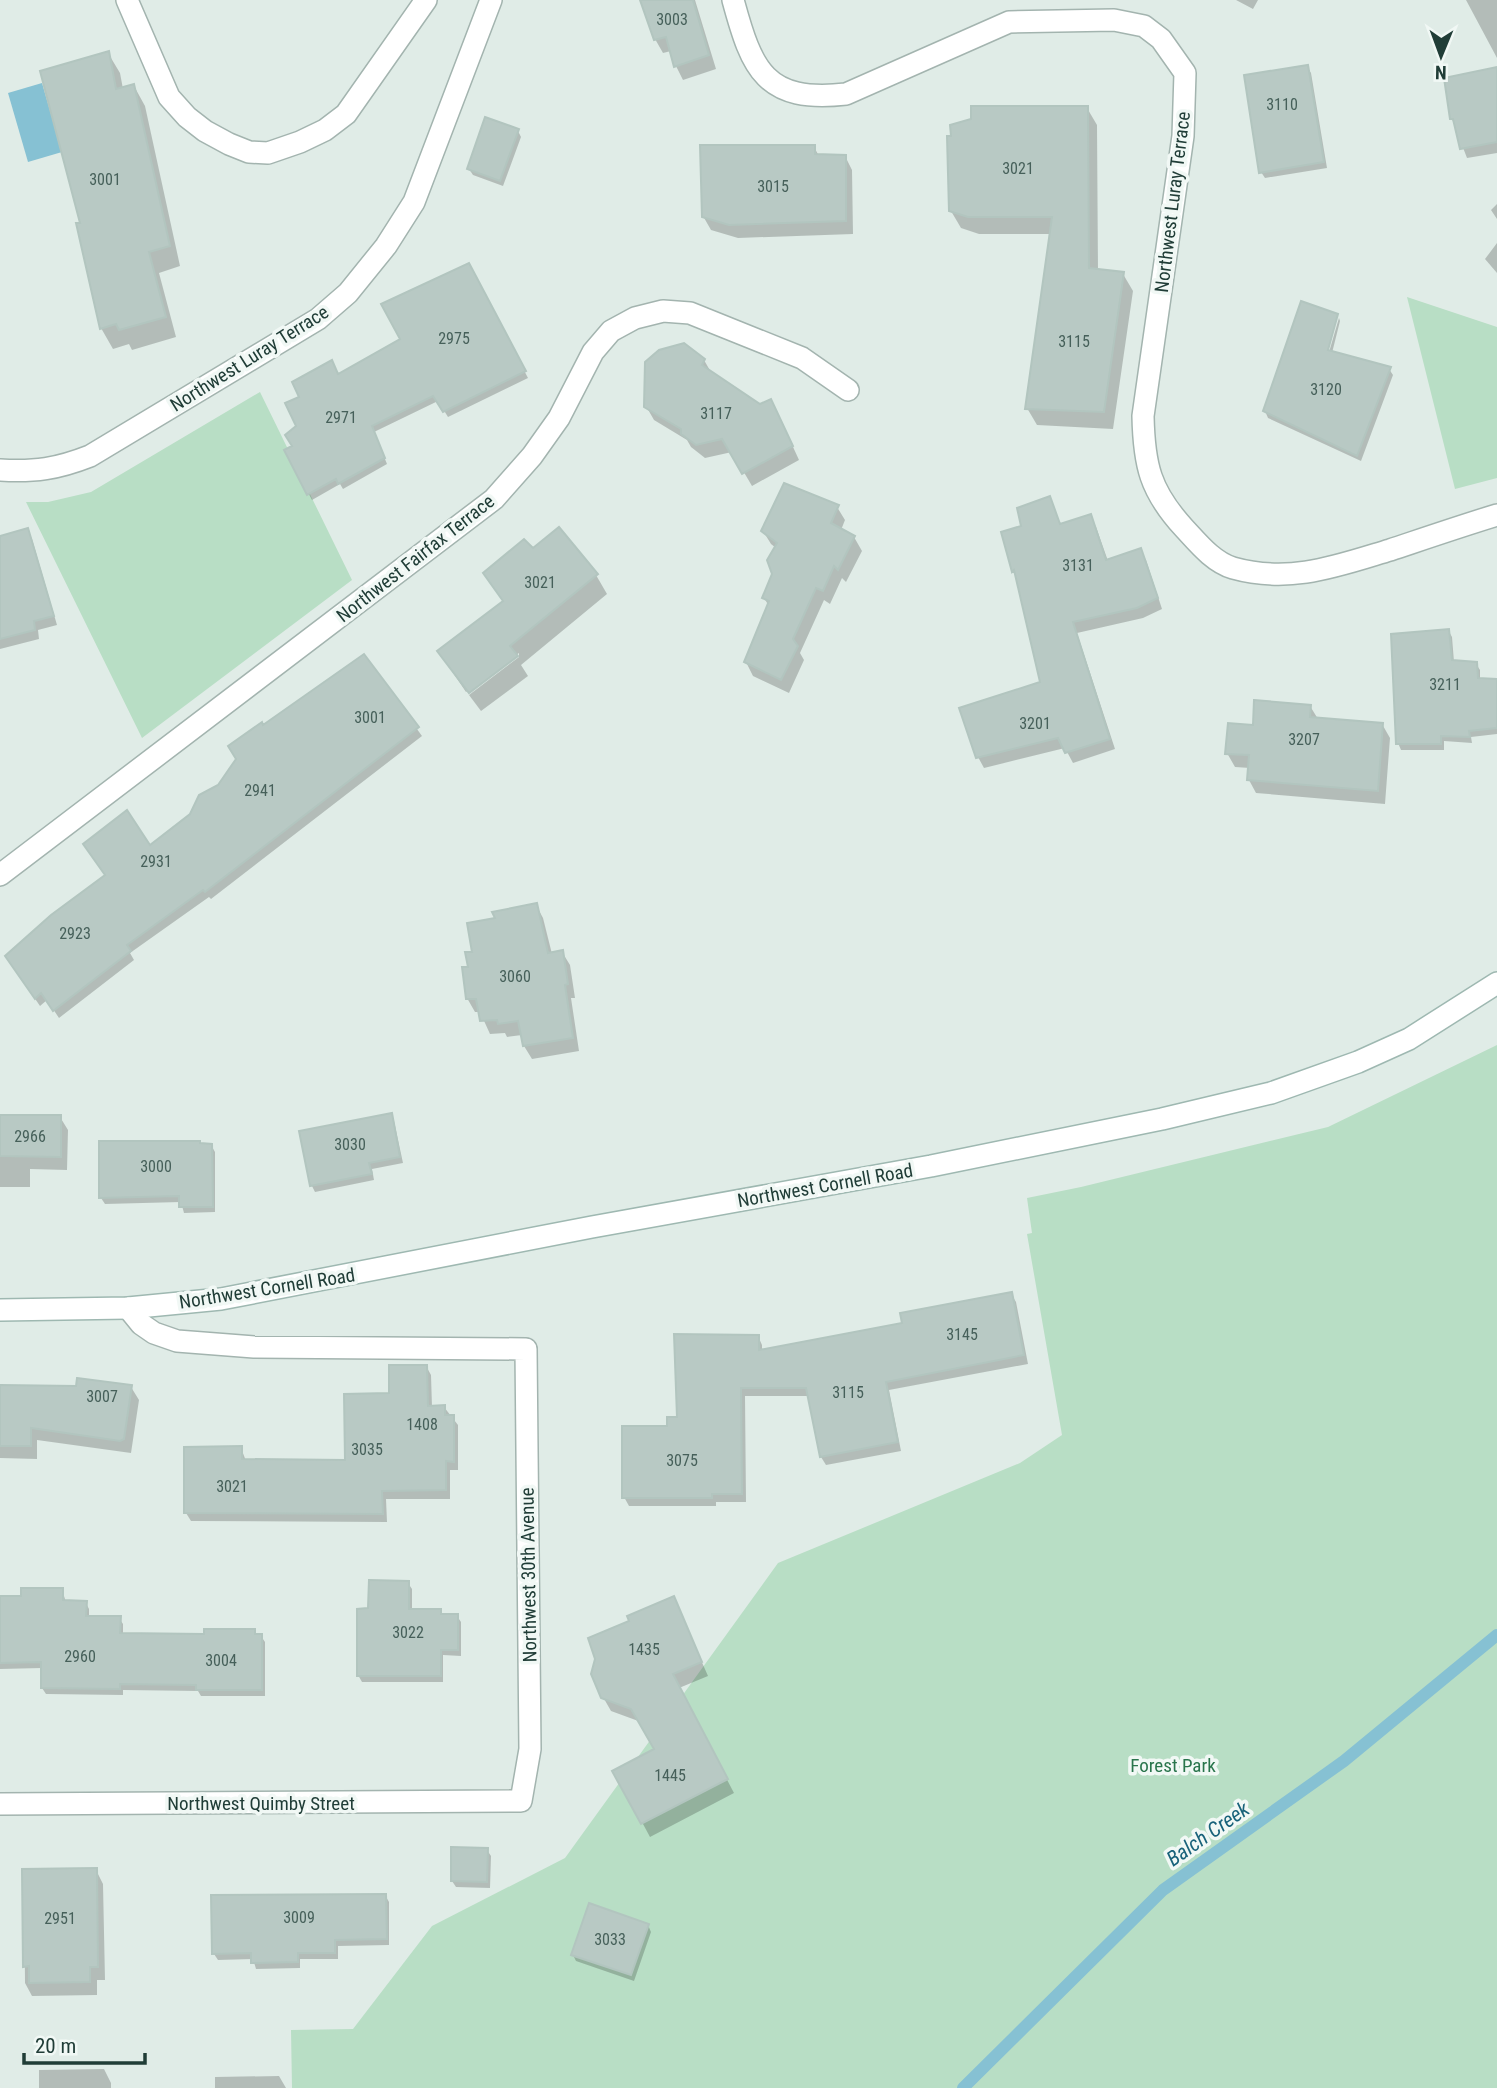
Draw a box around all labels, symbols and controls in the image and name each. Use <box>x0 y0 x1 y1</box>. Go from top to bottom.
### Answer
house number: 3003 <box>656 10 688 29</box>
north arrow <box>1406 21 1476 91</box>
text: N <box>1435 61 1447 84</box>
house number: 3110 <box>1266 95 1298 114</box>
street label: Northwest Luray Terrace <box>1150 110 1195 294</box>
house number: 3021 <box>1002 159 1034 178</box>
house number: 3001 <box>89 170 121 189</box>
house number: 3015 <box>757 177 789 196</box>
street label: Northwest Luray Terrace <box>166 300 333 416</box>
house number: 2975 <box>438 329 470 348</box>
house number: 3115 <box>1058 332 1090 351</box>
house number: 3120 <box>1310 380 1342 399</box>
house number: 3117 <box>700 404 732 423</box>
house number: 2971 <box>325 408 357 427</box>
street label: Northwest Fairfax Terrace <box>332 490 499 627</box>
house number: 3131 <box>1062 556 1094 575</box>
house number: 3021 <box>524 573 556 592</box>
house number: 3211 <box>1429 675 1461 694</box>
house number: 3001 <box>354 708 386 727</box>
house number: 3201 <box>1019 714 1051 733</box>
house number: 3207 <box>1288 730 1320 749</box>
house number: 2941 <box>244 781 276 800</box>
house number: 2931 <box>140 852 172 871</box>
house number: 2923 <box>59 924 91 943</box>
house number: 3060 <box>499 967 531 986</box>
house number: 2966 <box>14 1127 46 1146</box>
house number: 3030 <box>334 1135 366 1154</box>
house number: 3000 <box>140 1157 172 1176</box>
street label: Northwest Cornell Road <box>736 1159 915 1212</box>
street label: Northwest Cornell Road <box>178 1263 357 1314</box>
house number: 3145 <box>946 1325 978 1344</box>
house number: 3115 <box>832 1383 864 1402</box>
house number: 3007 <box>86 1387 118 1406</box>
house number: 1408 <box>406 1415 438 1434</box>
house number: 3035 <box>351 1440 383 1459</box>
house number: 3075 <box>666 1451 698 1470</box>
house number: 3021 <box>216 1477 248 1496</box>
street label: Northwest 30th Avenue <box>515 1487 542 1663</box>
house number: 3022 <box>392 1623 424 1642</box>
house number: 1435 <box>628 1640 660 1659</box>
house number: 2960 <box>64 1647 96 1666</box>
house number: 3004 <box>205 1651 237 1670</box>
park label: Forest Park <box>1130 1754 1216 1777</box>
house number: 1445 <box>654 1766 686 1785</box>
street label: Northwest Quimby Street <box>167 1792 355 1815</box>
water label: Balch Creek <box>1162 1796 1255 1871</box>
house number: 3009 <box>283 1908 315 1927</box>
house number: 2951 <box>44 1909 76 1928</box>
house number: 3033 <box>594 1930 626 1949</box>
scale bar <box>24 2022 145 2066</box>
text: 20 m <box>35 2034 76 2058</box>

